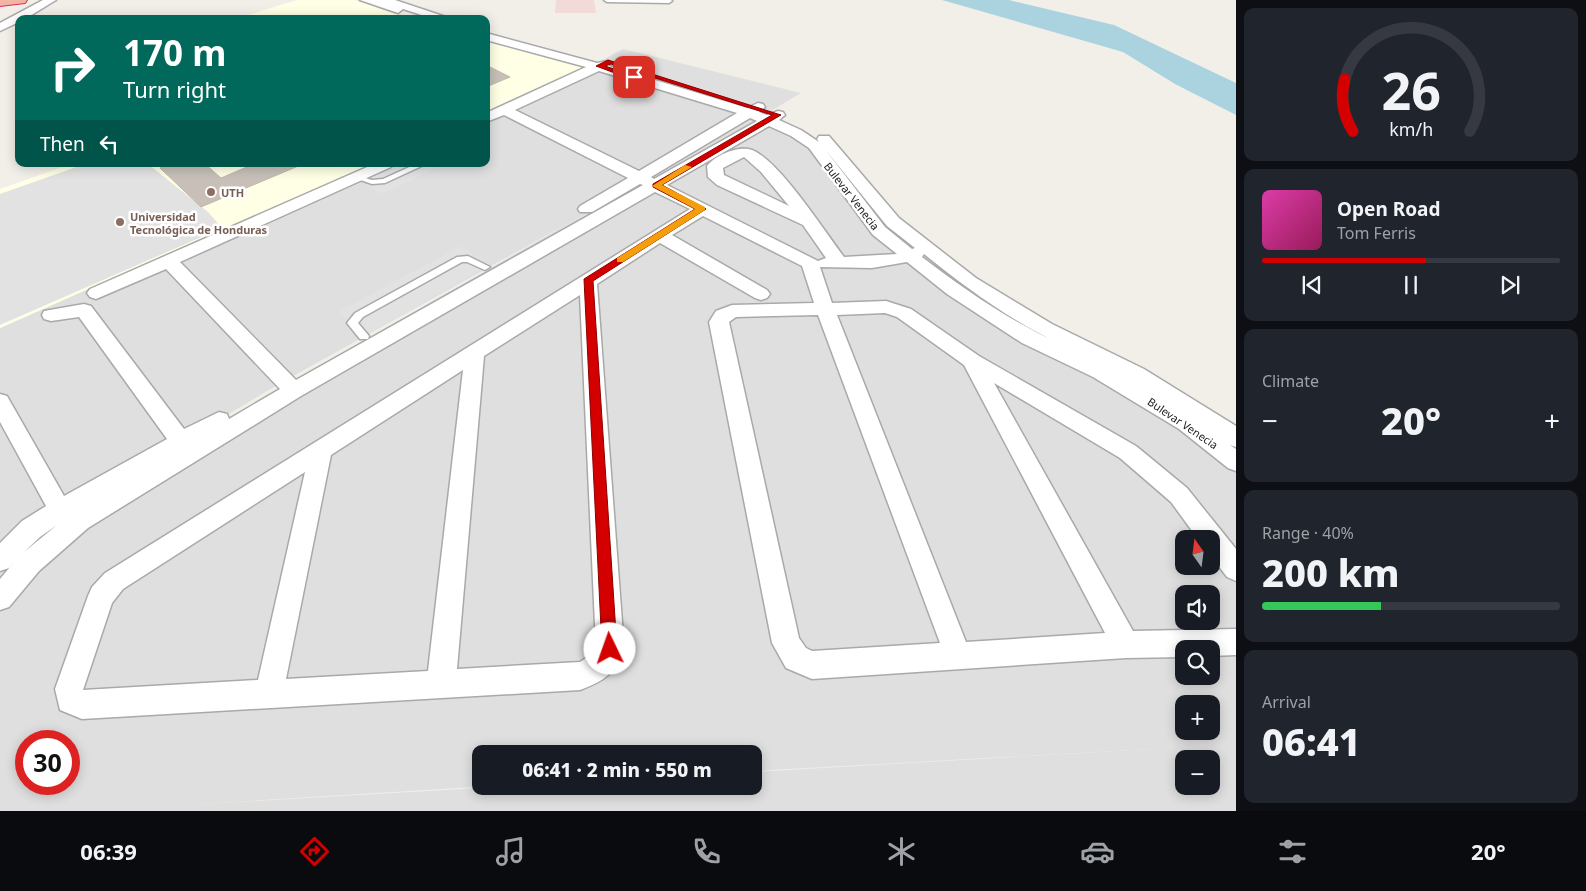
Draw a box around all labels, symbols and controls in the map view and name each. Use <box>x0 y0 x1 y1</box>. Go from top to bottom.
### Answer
text: 170 m <box>123 29 226 76</box>
icon: right <box>40 35 105 100</box>
text: 26 <box>1381 54 1441 125</box>
pin <box>613 56 655 98</box>
icon: arrive <box>620 63 648 91</box>
text: Turn right <box>123 74 226 104</box>
text: km/h <box>1389 117 1433 141</box>
icon: left <box>95 130 123 158</box>
text: Then <box>40 131 85 157</box>
street label: Bulevar Venecia <box>821 159 883 233</box>
place label: UTH <box>221 185 244 200</box>
marker: UTH <box>205 186 217 198</box>
text: Open Road <box>1337 196 1440 222</box>
place label: Universidad Tecnológica de Honduras <box>130 209 268 237</box>
marker: Universidad Tecnológica de Honduras <box>114 216 126 228</box>
text: Tom Ferris <box>1337 222 1416 244</box>
icon: previous <box>1298 271 1326 299</box>
icon: pause <box>1397 271 1425 299</box>
icon: next <box>1496 271 1524 299</box>
text: Climate <box>1262 370 1319 392</box>
street label: Bulevar Venecia <box>1145 394 1221 452</box>
text: 20° <box>1381 394 1441 446</box>
text: − <box>1262 401 1278 439</box>
text: + <box>1544 401 1560 439</box>
text: Range · 40% <box>1262 522 1354 544</box>
north arrow <box>1175 530 1220 575</box>
map controls <box>1175 530 1220 795</box>
text: 200 km <box>1262 546 1400 598</box>
button: sound <box>1175 585 1220 630</box>
position arrow <box>583 622 635 674</box>
button: search <box>1175 640 1220 685</box>
text: Arrival <box>1262 691 1311 713</box>
button: + <box>1175 695 1220 740</box>
text: 06:41 <box>1262 715 1361 767</box>
speed limit sign: 30 <box>15 730 80 795</box>
button: − <box>1175 750 1220 795</box>
text: 06:41 · 2 min · 550 m <box>522 757 712 783</box>
icon: directions <box>297 834 332 869</box>
icon: music <box>493 834 528 869</box>
icon: phone <box>689 834 724 869</box>
icon: climate <box>884 834 919 869</box>
icon: car <box>1080 834 1115 869</box>
icon: filters <box>1275 834 1310 869</box>
text: 06:39 <box>80 836 137 866</box>
text: 20° <box>1471 836 1506 866</box>

